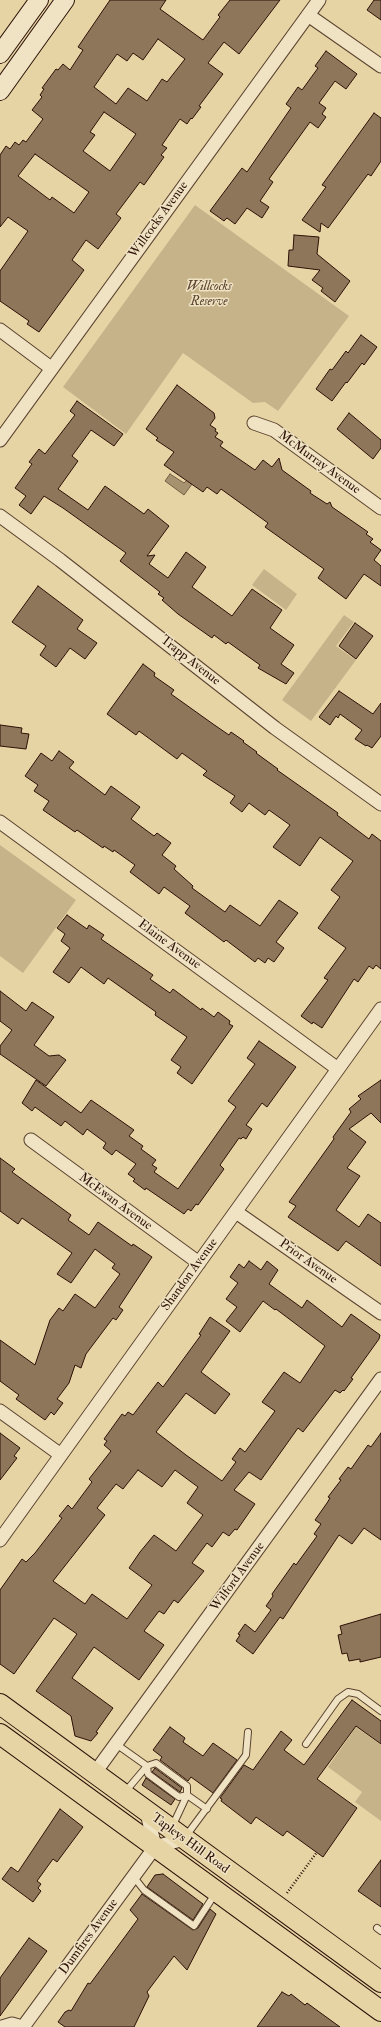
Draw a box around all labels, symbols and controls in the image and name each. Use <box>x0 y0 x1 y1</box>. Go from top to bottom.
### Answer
street label: Willcocks Avenue <box>126 179 192 261</box>
park label: Willcocks Reserve <box>186 279 232 310</box>
street label: McMurray Avenue <box>275 428 363 498</box>
street label: Trapp Avenue <box>157 633 223 689</box>
street label: Elaine Avenue <box>134 917 204 973</box>
street label: McEwan Avenue <box>75 1170 155 1234</box>
street label: Shandon Avenue <box>158 1236 222 1314</box>
street label: Prior Avenue <box>276 1236 340 1288</box>
street label: Wilford Avenue <box>208 1539 268 1615</box>
street label: Tapleys Hill Road <box>148 1811 232 1877</box>
street label: Dumfires Avenue <box>56 1896 122 1978</box>

